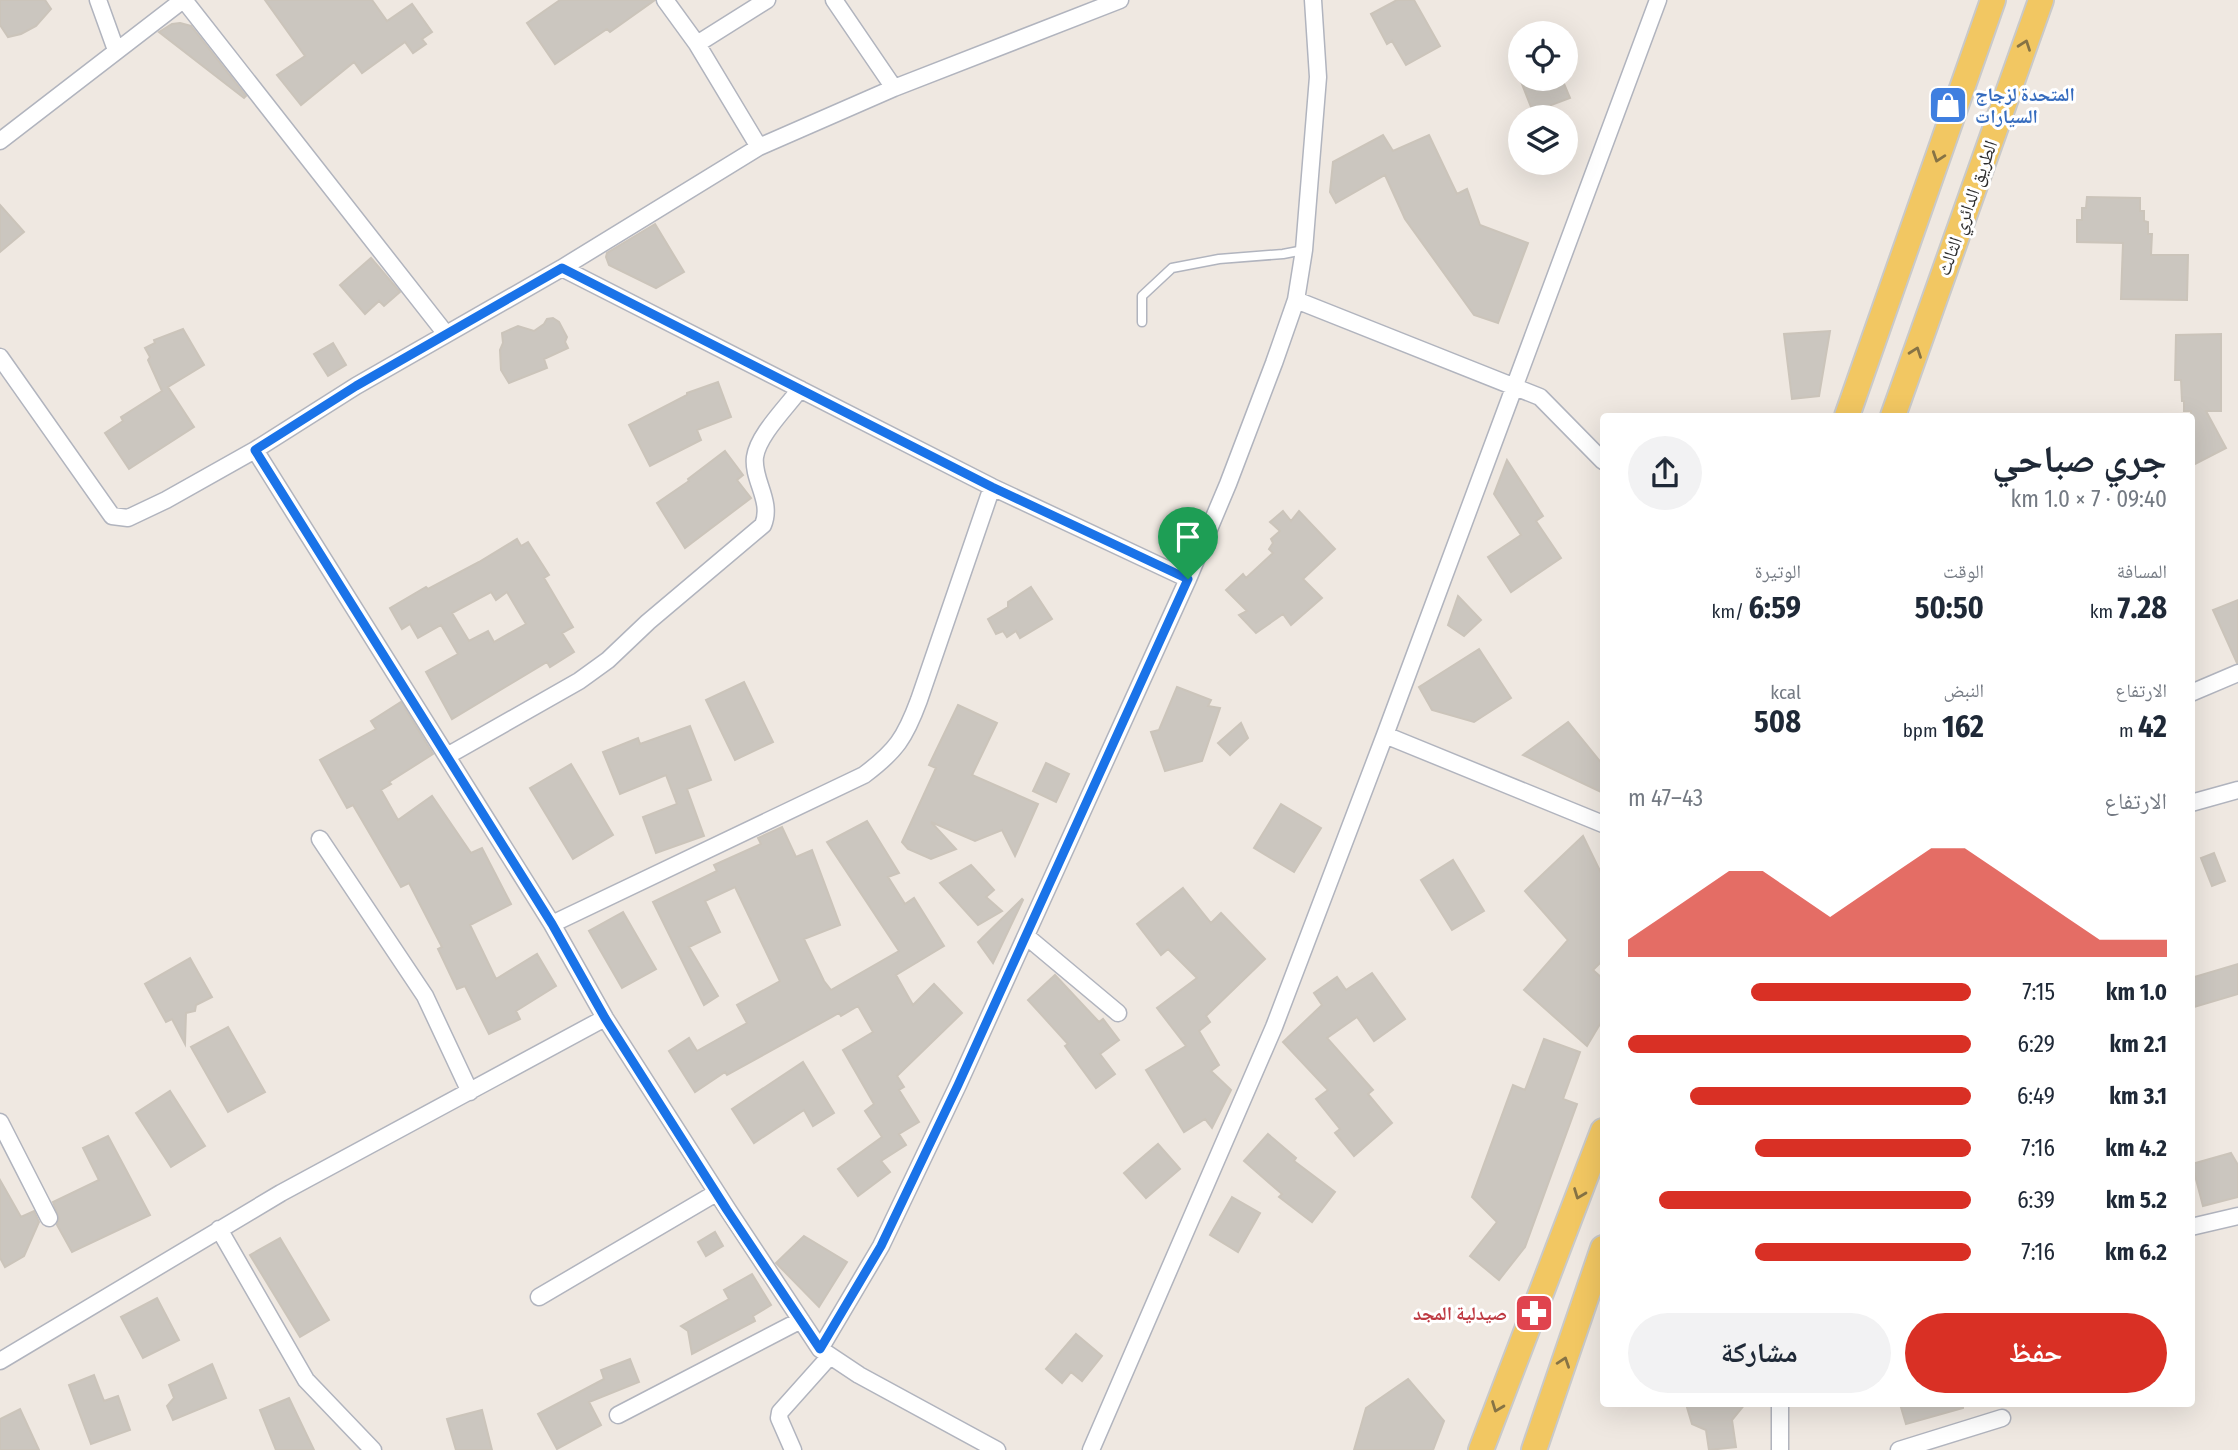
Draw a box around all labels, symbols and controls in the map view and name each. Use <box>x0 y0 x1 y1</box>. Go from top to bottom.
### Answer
map controls <box>1508 21 1578 175</box>
button: locate <box>1508 21 1578 91</box>
one-way arrow <box>2017 40 2031 52</box>
place label: المتحدة لزجاج السيارات <box>1975 83 2075 128</box>
shop icon: المتحدة لزجاج السيارات <box>1927 84 1969 126</box>
button: layers <box>1508 105 1578 175</box>
street label: الطريق الدائري الثالث <box>1932 137 2006 280</box>
one-way arrow <box>1932 150 1946 162</box>
one-way arrow <box>1908 347 1922 359</box>
button: share <box>1628 436 1702 510</box>
text: جري صباحي <box>1992 436 2167 482</box>
text: 09:40 · 7 × 1.0 km <box>2011 485 2167 513</box>
pin <box>1158 507 1218 579</box>
icon: arrive <box>1169 518 1207 556</box>
text: الوتيرة <box>1755 560 1801 583</box>
text: الوقت <box>1943 560 1984 583</box>
text: المسافة <box>2117 560 2167 583</box>
text: 6:59 <box>1748 590 1801 626</box>
text: 50:50 <box>1915 590 1984 626</box>
text: 7.28 <box>2118 590 2167 626</box>
text: /km <box>1712 600 1748 623</box>
text: km <box>2090 600 2118 623</box>
text: النبض <box>1943 679 1984 702</box>
text: الارتفاع <box>2115 679 2167 702</box>
text: kcal <box>1770 681 1801 704</box>
text: 508 <box>1754 704 1801 740</box>
text: 162 <box>1942 709 1984 745</box>
text: 42 <box>2138 709 2167 745</box>
text: bpm <box>1903 719 1942 742</box>
text: m <box>2119 719 2138 742</box>
text: 43–47 m <box>1628 784 1703 812</box>
text: الارتفاع <box>2104 787 2167 815</box>
text: 7:15 <box>2022 978 2055 1006</box>
text: 1.0 km <box>2106 978 2167 1006</box>
text: 6:29 <box>2018 1030 2055 1058</box>
text: 2.1 km <box>2110 1030 2167 1058</box>
text: 6:49 <box>2017 1082 2055 1110</box>
text: 3.1 km <box>2109 1082 2167 1110</box>
text: 7:16 <box>2021 1134 2055 1162</box>
text: 4.2 km <box>2105 1134 2167 1162</box>
text: 6:39 <box>2017 1186 2055 1214</box>
text: 5.2 km <box>2106 1186 2167 1214</box>
one-way arrow <box>1573 1188 1587 1200</box>
text: 7:16 <box>2021 1238 2055 1266</box>
text: 6.2 km <box>2105 1238 2167 1266</box>
pharmacy icon: صيدلية المجد <box>1513 1292 1555 1334</box>
place label: صيدلية المجد <box>1413 1302 1507 1325</box>
button: مشاركة <box>1628 1313 1891 1393</box>
button: حفظ <box>1905 1313 2167 1393</box>
one-way arrow <box>1556 1357 1570 1369</box>
one-way arrow <box>1492 1400 1506 1412</box>

